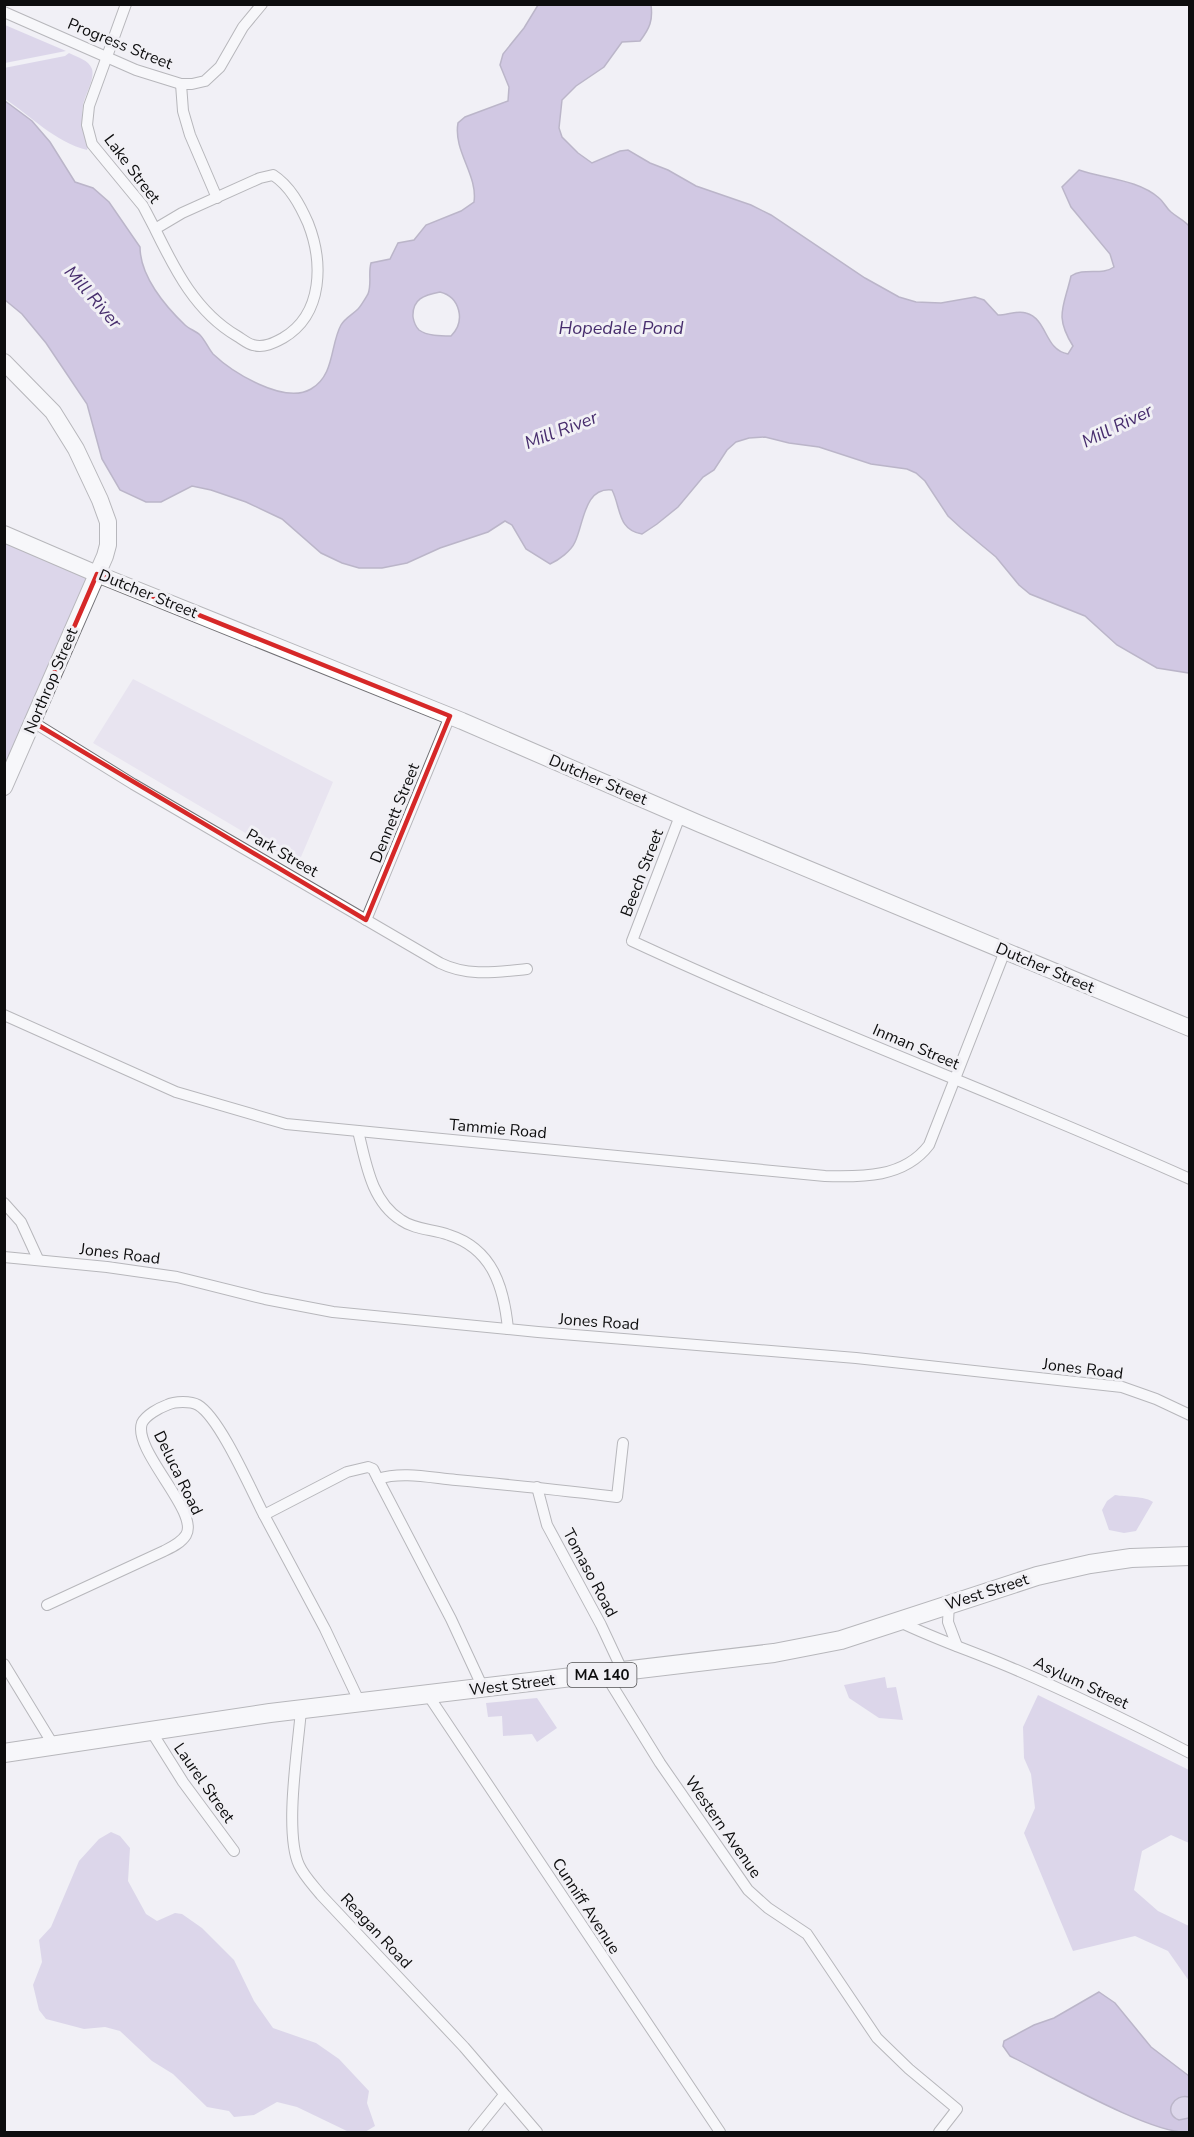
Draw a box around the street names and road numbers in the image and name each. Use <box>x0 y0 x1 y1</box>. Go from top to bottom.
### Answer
street label: Progress Street <box>64 13 176 75</box>
street label: Lake Street <box>99 130 165 208</box>
street label: Dutcher Street <box>95 564 201 624</box>
street label: Northrop Street <box>19 624 83 737</box>
street label: Dutcher Street <box>545 749 651 811</box>
street label: Dennett Street <box>365 759 425 866</box>
street label: Park Street <box>242 824 322 883</box>
street label: Beech Street <box>615 826 669 920</box>
street label: Dutcher Street <box>992 937 1098 999</box>
street label: Inman Street <box>869 1019 963 1075</box>
street label: Tammie Road <box>448 1114 548 1144</box>
street label: Jones Road <box>78 1238 161 1270</box>
street label: Jones Road <box>557 1308 640 1336</box>
street label: Jones Road <box>1041 1353 1124 1385</box>
street label: Deluca Road <box>148 1427 208 1519</box>
street label: Tomaso Road <box>557 1525 623 1621</box>
street label: West Street <box>943 1568 1032 1616</box>
street label: Asylum Street <box>1030 1651 1132 1715</box>
road number: MA 140 <box>568 1663 636 1687</box>
street label: West Street <box>468 1669 557 1701</box>
street label: Laurel Street <box>168 1739 240 1828</box>
street label: Western Avenue <box>680 1771 766 1883</box>
street label: Cunniff Avenue <box>547 1854 625 1958</box>
street label: Reagan Road <box>335 1888 417 1974</box>

